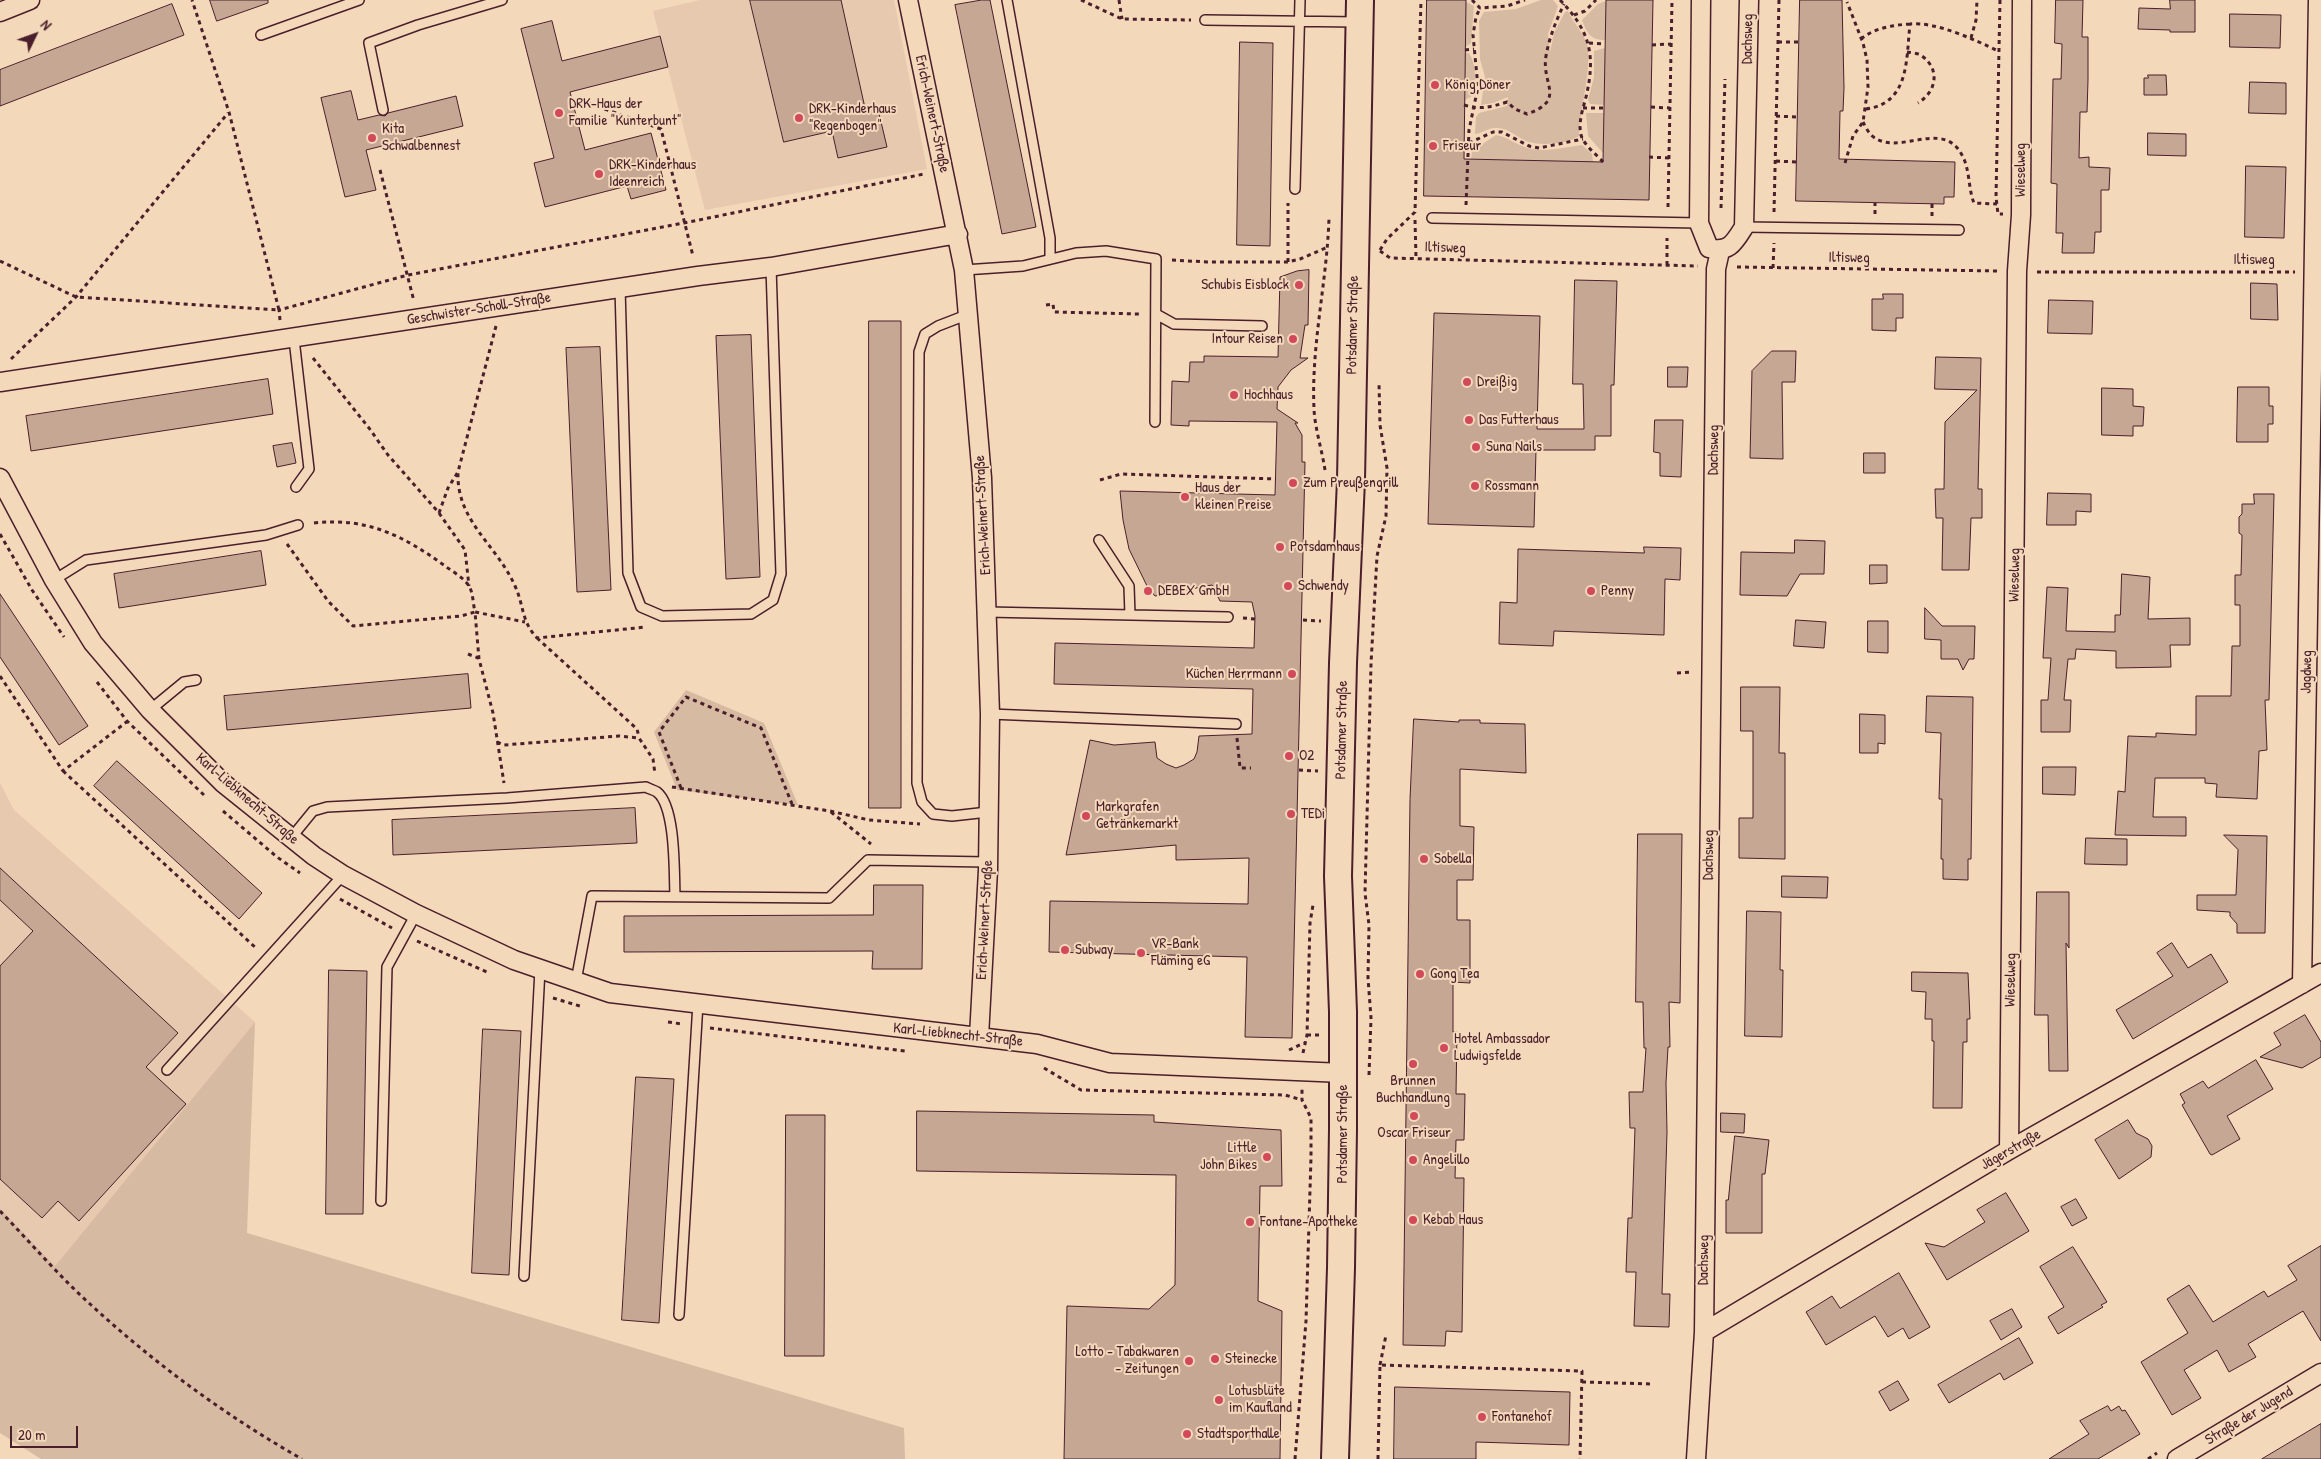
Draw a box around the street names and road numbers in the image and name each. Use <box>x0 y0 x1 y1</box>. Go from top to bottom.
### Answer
street label: Dachsweg <box>1739 14 1757 64</box>
street label: Erich-Weinert-Straße <box>911 54 953 174</box>
street label: Wieselweg <box>2012 143 2030 197</box>
street label: Iltisweg <box>1424 238 1466 258</box>
street label: Iltisweg <box>1828 249 1870 267</box>
street label: Iltisweg <box>2233 251 2275 269</box>
street label: Potsdamer Straße <box>1343 275 1363 375</box>
street label: Geschwister-Scholl-Straße <box>406 289 552 329</box>
street label: Dachsweg <box>1705 425 1723 475</box>
street label: Erich-Weinert-Straße <box>971 455 995 575</box>
street label: Wieselweg <box>2006 548 2024 602</box>
street label: Jagdweg <box>2298 650 2316 694</box>
street label: Potsdamer Straße <box>1332 680 1352 780</box>
street label: Karl-Liebknecht-Straße <box>192 749 302 849</box>
street label: Dachsweg <box>1700 830 1718 880</box>
street label: Erich-Weinert-Straße <box>973 860 997 980</box>
street label: Wieselweg <box>2002 953 2020 1007</box>
street label: Karl-Liebknecht-Straße <box>892 1019 1024 1051</box>
street label: Potsdamer Straße <box>1334 1085 1352 1183</box>
street label: Jägerstraße <box>1978 1126 2044 1174</box>
street label: Dachsweg <box>1695 1235 1713 1285</box>
street label: Straße der Jugend <box>2202 1383 2296 1449</box>

